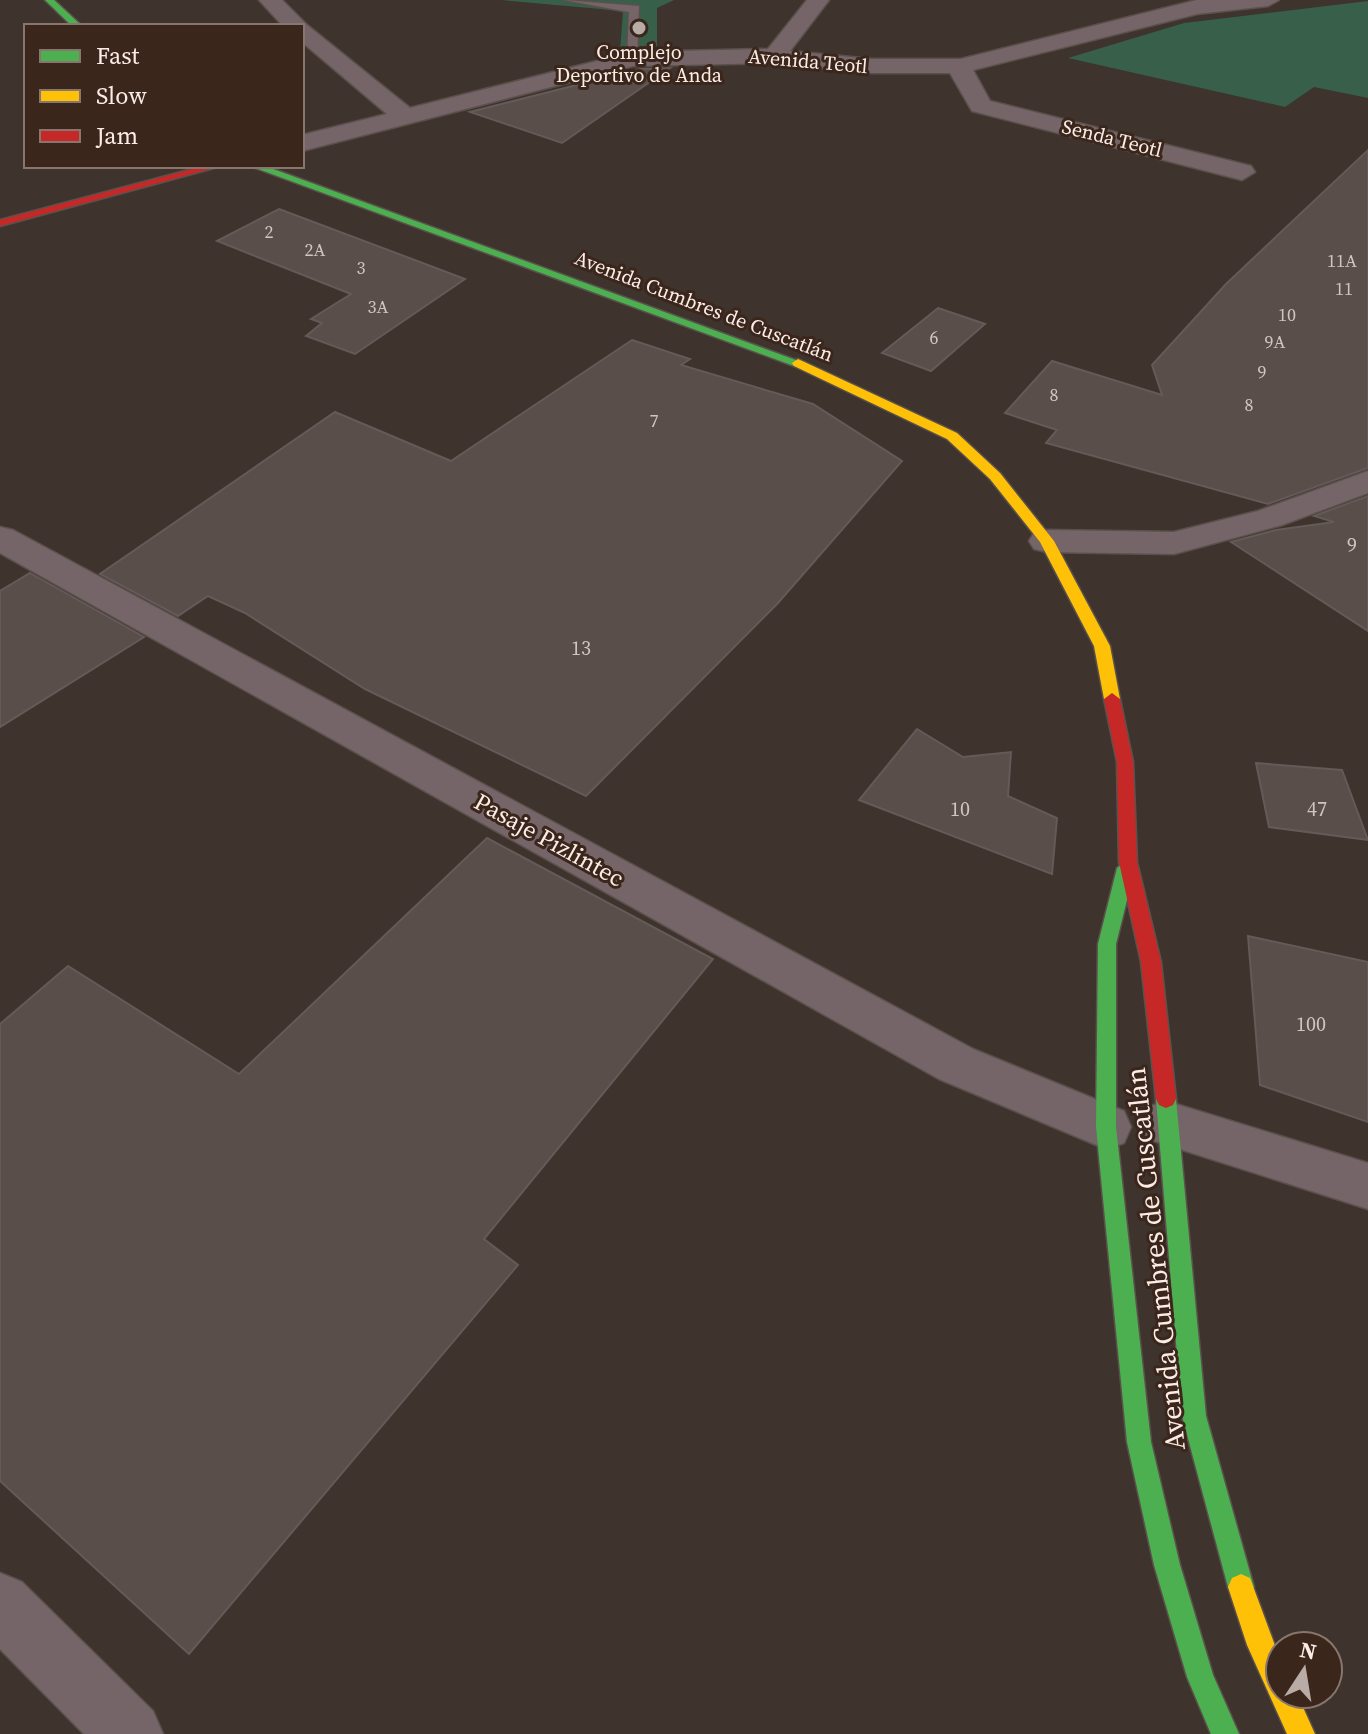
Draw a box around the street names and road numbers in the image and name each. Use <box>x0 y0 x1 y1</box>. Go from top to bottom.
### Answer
street label: Avenida Teotl <box>747 42 869 80</box>
street label: Senda Teotl <box>1059 112 1165 164</box>
street label: Avenida Cumbres de Cuscatlán <box>571 244 837 368</box>
street label: Pasaje Pizlintec <box>468 785 630 894</box>
street label: Avenida Cumbres de Cuscatlán <box>1116 1066 1194 1452</box>

